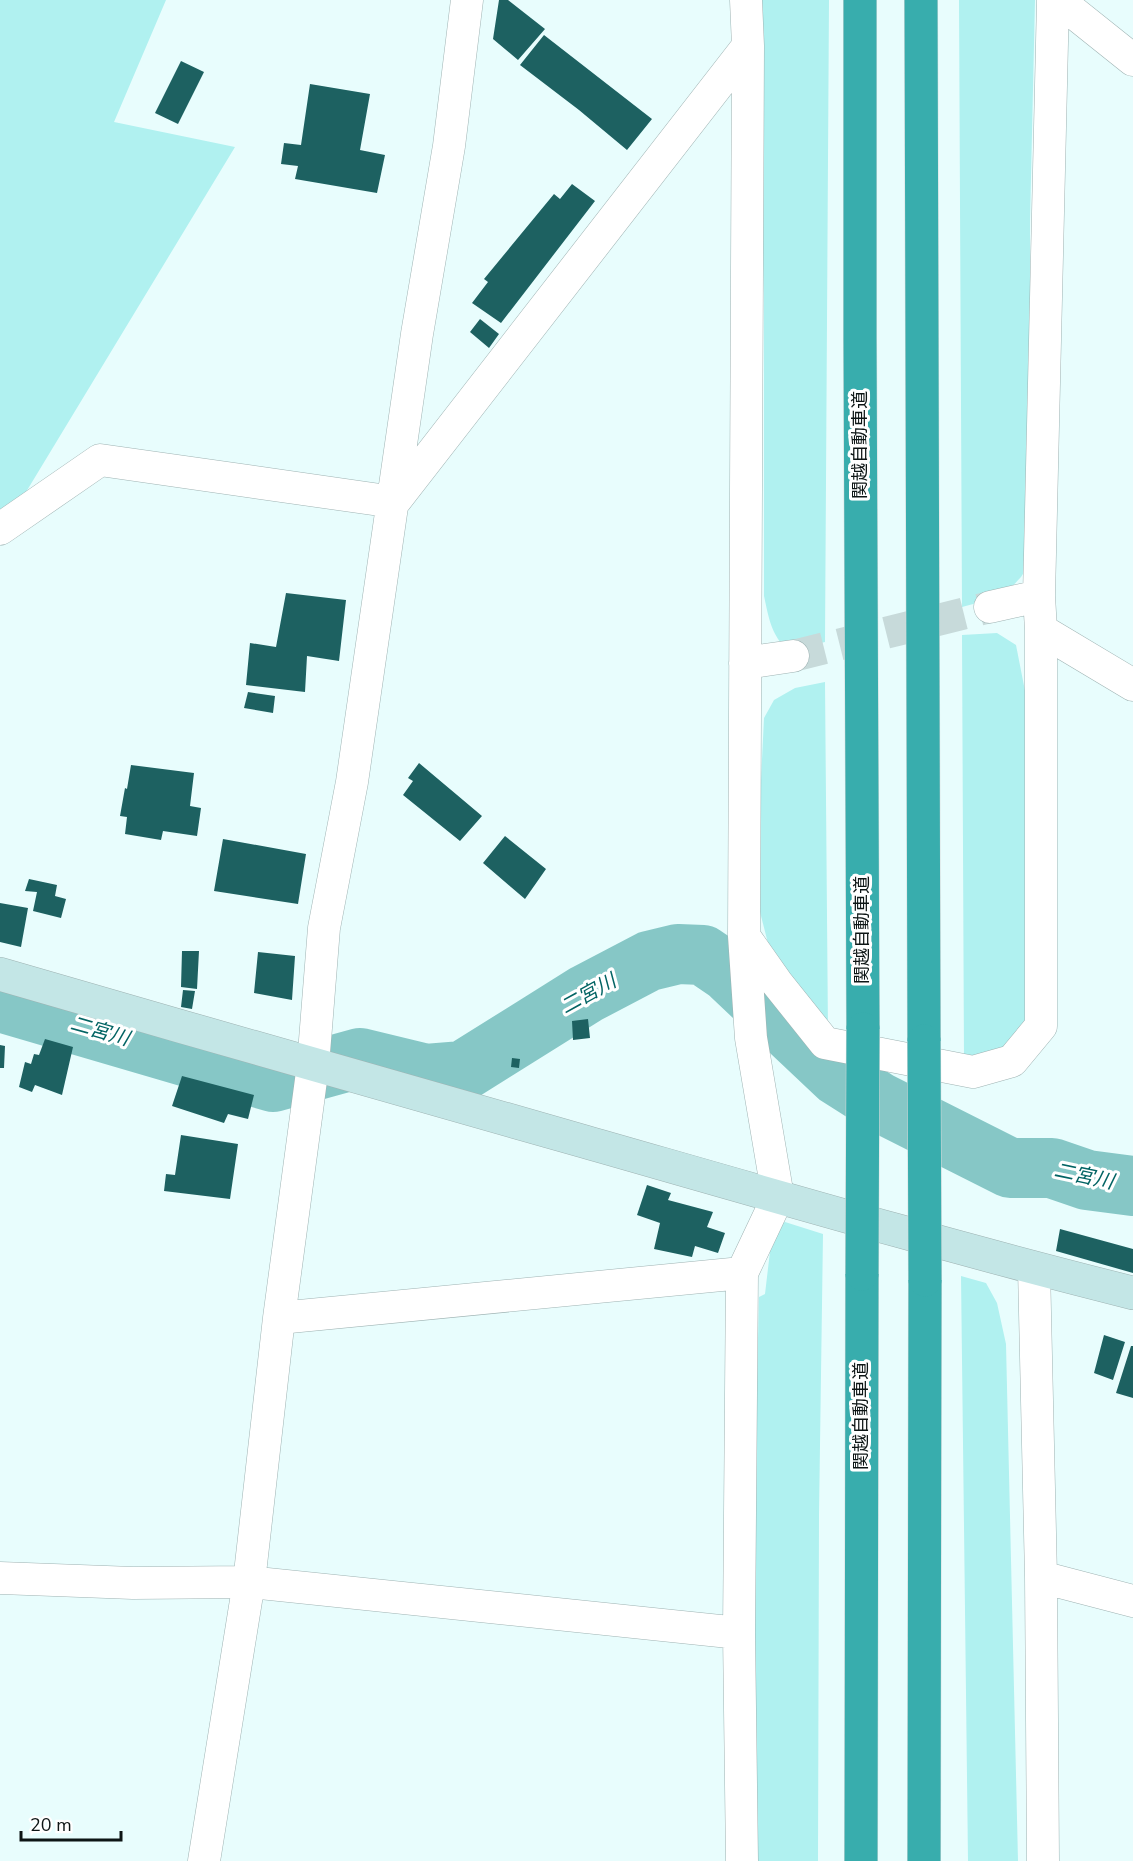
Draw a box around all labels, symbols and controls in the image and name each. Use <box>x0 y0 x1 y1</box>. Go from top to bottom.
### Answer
street label: 関越自動車道 <box>848 391 872 499</box>
street label: 関越自動車道 <box>850 876 874 984</box>
water label: 二宮川 <box>555 967 623 1020</box>
water label: 二宮川 <box>67 1010 134 1053</box>
water label: 二宮川 <box>1052 1157 1118 1196</box>
street label: 関越自動車道 <box>849 1362 873 1470</box>
scale bar <box>21 1804 122 1842</box>
text: 20 m <box>30 1813 72 1837</box>

